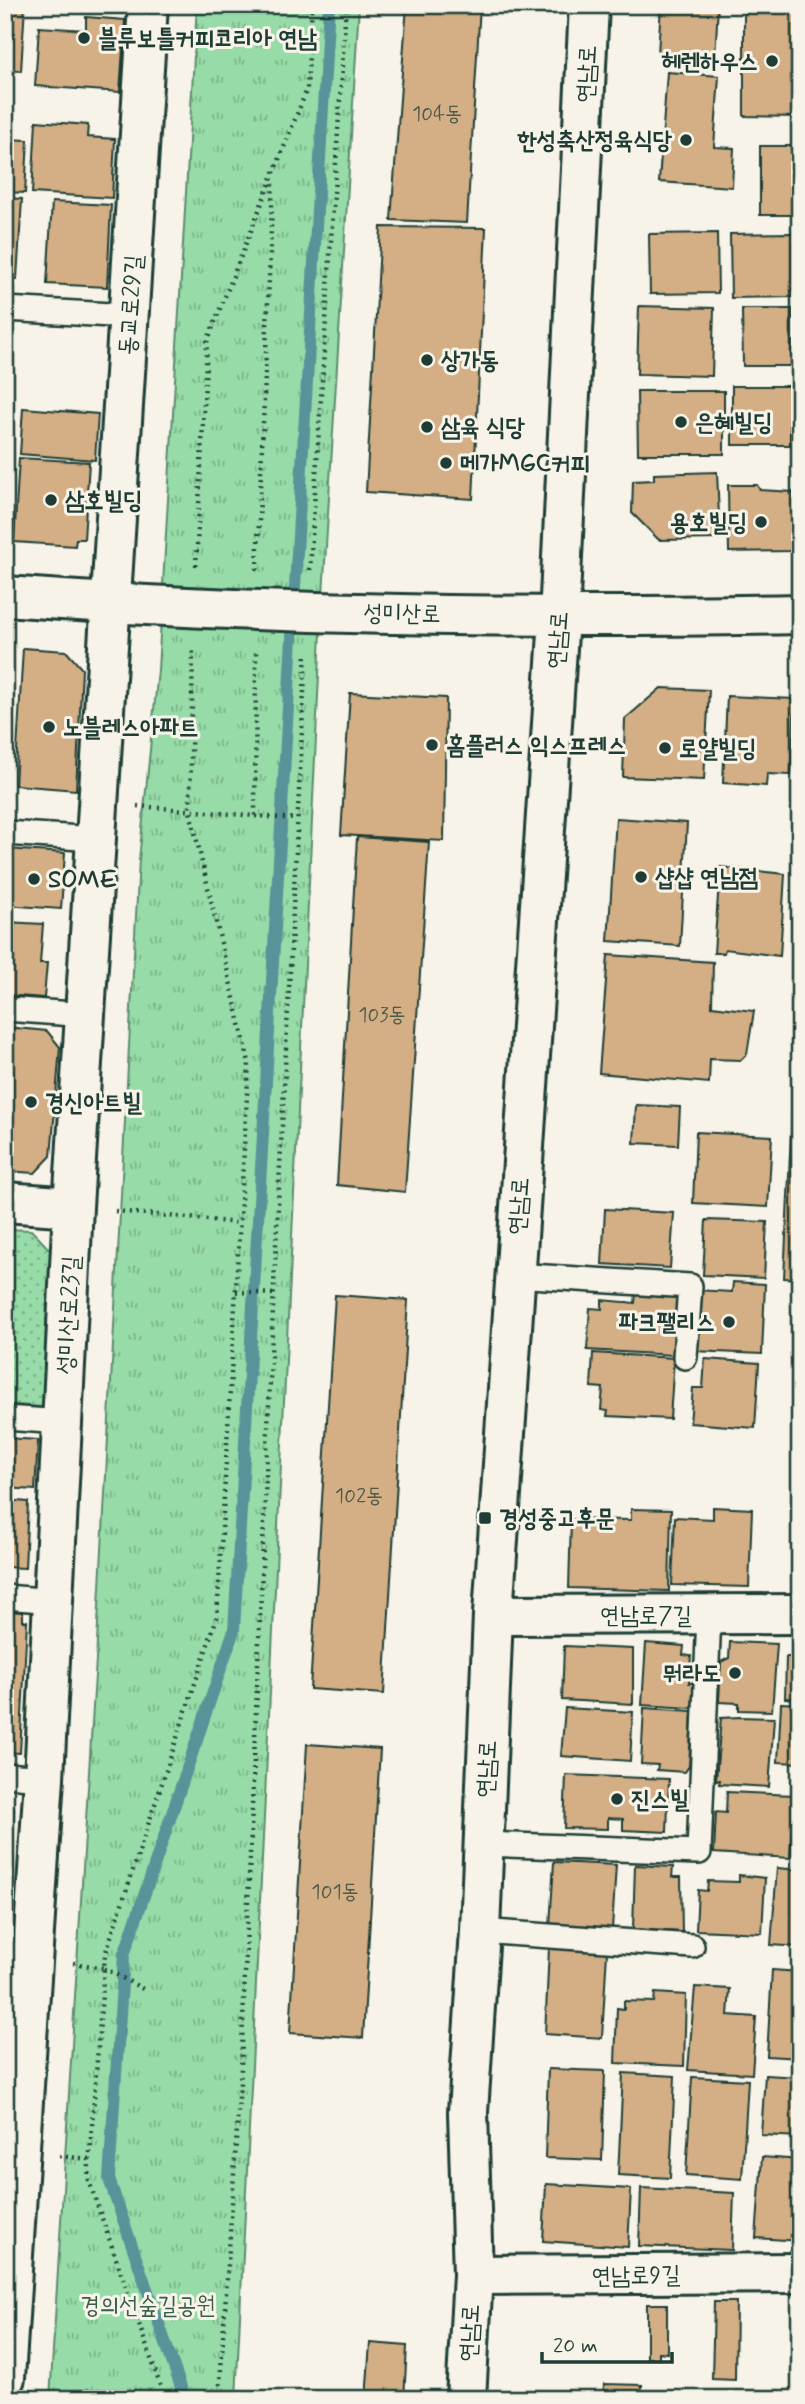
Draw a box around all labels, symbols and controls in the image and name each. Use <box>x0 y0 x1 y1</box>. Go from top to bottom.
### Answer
place label: 블루보틀커피코리아 연남 <box>98 24 318 55</box>
marker: 블루보틀커피코리아 연남 <box>76 30 92 46</box>
street label: 연남로 <box>571 44 604 104</box>
place label: 헤렌하우스 <box>661 47 758 78</box>
marker: 헤렌하우스 <box>764 53 780 69</box>
house number: 104동 <box>412 100 462 128</box>
place label: 한성축산정육식당 <box>517 126 673 157</box>
marker: 한성축산정육식당 <box>678 132 694 148</box>
street label: 동교로29길 <box>113 254 150 356</box>
place label: 상가동 <box>441 346 499 377</box>
marker: 상가동 <box>419 352 435 368</box>
place label: 은혜빌딩 <box>695 408 772 439</box>
place label: 삼육 식당 <box>441 413 525 444</box>
marker: 은혜빌딩 <box>673 414 689 430</box>
marker: 삼육 식당 <box>419 419 435 435</box>
place label: 메가MGC커피 <box>460 449 590 480</box>
marker: 메가MGC커피 <box>438 455 454 471</box>
place label: 삼호빌딩 <box>65 486 142 517</box>
marker: 삼호빌딩 <box>43 492 59 508</box>
place label: 용호빌딩 <box>670 508 747 539</box>
marker: 용호빌딩 <box>753 514 769 530</box>
street label: 성미산로 <box>363 598 441 631</box>
street label: 연남로 <box>541 610 576 670</box>
place label: 노블레스아파트 <box>63 713 198 744</box>
marker: 노블레스아파트 <box>41 719 57 735</box>
place label: 홈플러스 익스프레스 <box>446 731 626 762</box>
place label: 로얄빌딩 <box>679 734 756 765</box>
marker: 홈플러스 익스프레스 <box>424 737 440 753</box>
marker: 로얄빌딩 <box>657 740 673 756</box>
place label: 샵샵 연남점 <box>655 863 758 894</box>
place label: SOME <box>48 865 117 896</box>
marker: 샵샵 연남점 <box>633 869 649 885</box>
marker: SOME <box>26 871 42 887</box>
house number: 103동 <box>358 1001 406 1029</box>
place label: 경신아트빌 <box>45 1088 142 1119</box>
marker: 경신아트빌 <box>23 1094 39 1110</box>
street label: 연남로 <box>502 1176 537 1236</box>
street label: 성미산로23길 <box>51 1255 88 1375</box>
place label: 파크팰리스 <box>618 1308 715 1339</box>
marker: 파크팰리스 <box>721 1314 737 1330</box>
house number: 102동 <box>335 1482 383 1510</box>
place label: 경성중고후문 <box>499 1504 615 1535</box>
marker: 경성중고후문 <box>477 1510 493 1526</box>
street label: 연남로7길 <box>600 1601 692 1632</box>
place label: 뭐라도 <box>663 1659 721 1690</box>
marker: 뭐라도 <box>727 1665 743 1681</box>
street label: 연남로 <box>471 1739 504 1799</box>
place label: 진스빌 <box>631 1785 690 1816</box>
marker: 진스빌 <box>609 1791 625 1807</box>
house number: 101동 <box>311 1878 359 1906</box>
street label: 연남로9길 <box>591 2260 681 2293</box>
park label: 경의선숲길공원 <box>80 2291 216 2322</box>
street label: 연남로 <box>454 2303 487 2363</box>
scale bar <box>542 2320 672 2364</box>
text: 20 m <box>553 2332 598 2360</box>

